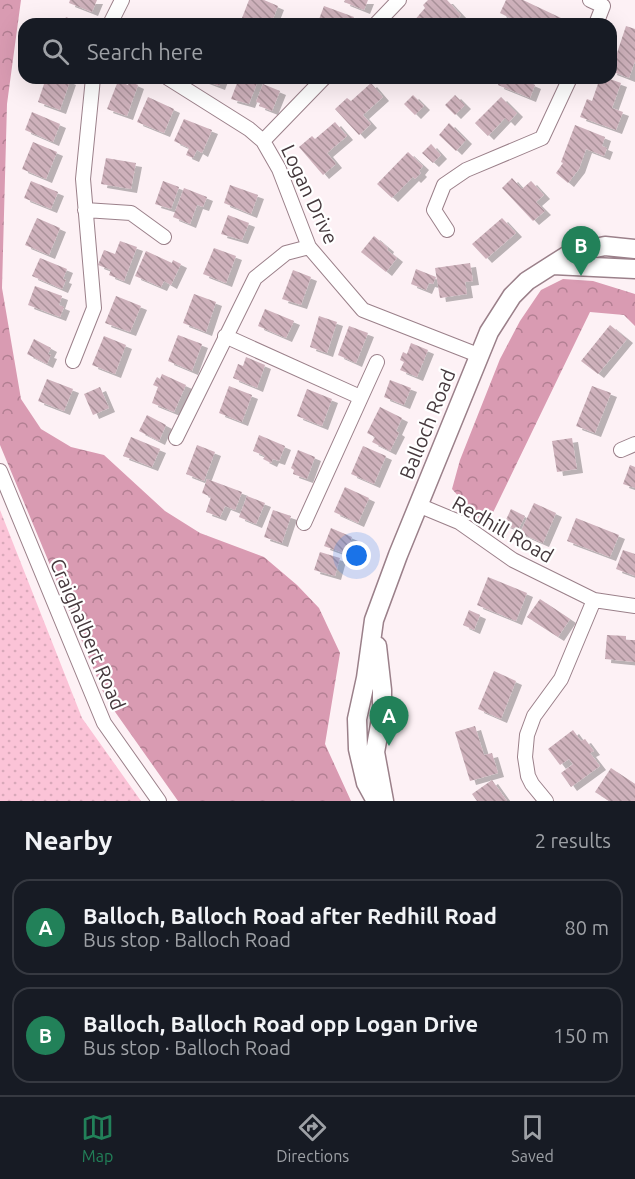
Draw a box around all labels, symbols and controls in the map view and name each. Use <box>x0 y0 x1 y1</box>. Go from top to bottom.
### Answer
search box <box>18 18 617 84</box>
icon: search <box>39 35 72 68</box>
text: Search here <box>87 39 203 64</box>
street label: Logan Drive <box>277 141 343 247</box>
pin: B <box>562 226 600 276</box>
street label: Balloch Road <box>395 366 459 482</box>
street label: Redhill Road <box>448 491 558 567</box>
your location <box>342 541 371 570</box>
street label: Craighalbert Road <box>46 555 130 713</box>
pin: A <box>370 696 408 746</box>
text: Nearby <box>24 826 112 855</box>
text: 2 results <box>535 829 611 852</box>
text: Balloch, Balloch Road after Redhill Road <box>83 903 497 928</box>
text: A <box>38 916 53 939</box>
text: 80 m <box>565 916 609 939</box>
text: Bus stop · Balloch Road <box>83 928 291 951</box>
text: Balloch, Balloch Road opp Logan Drive <box>83 1011 478 1036</box>
text: B <box>39 1024 52 1047</box>
text: 150 m <box>553 1024 609 1047</box>
text: Bus stop · Balloch Road <box>83 1036 291 1059</box>
tab: Map <box>81 1111 114 1165</box>
tab: Directions <box>276 1111 349 1165</box>
tab: Saved <box>511 1111 554 1165</box>

